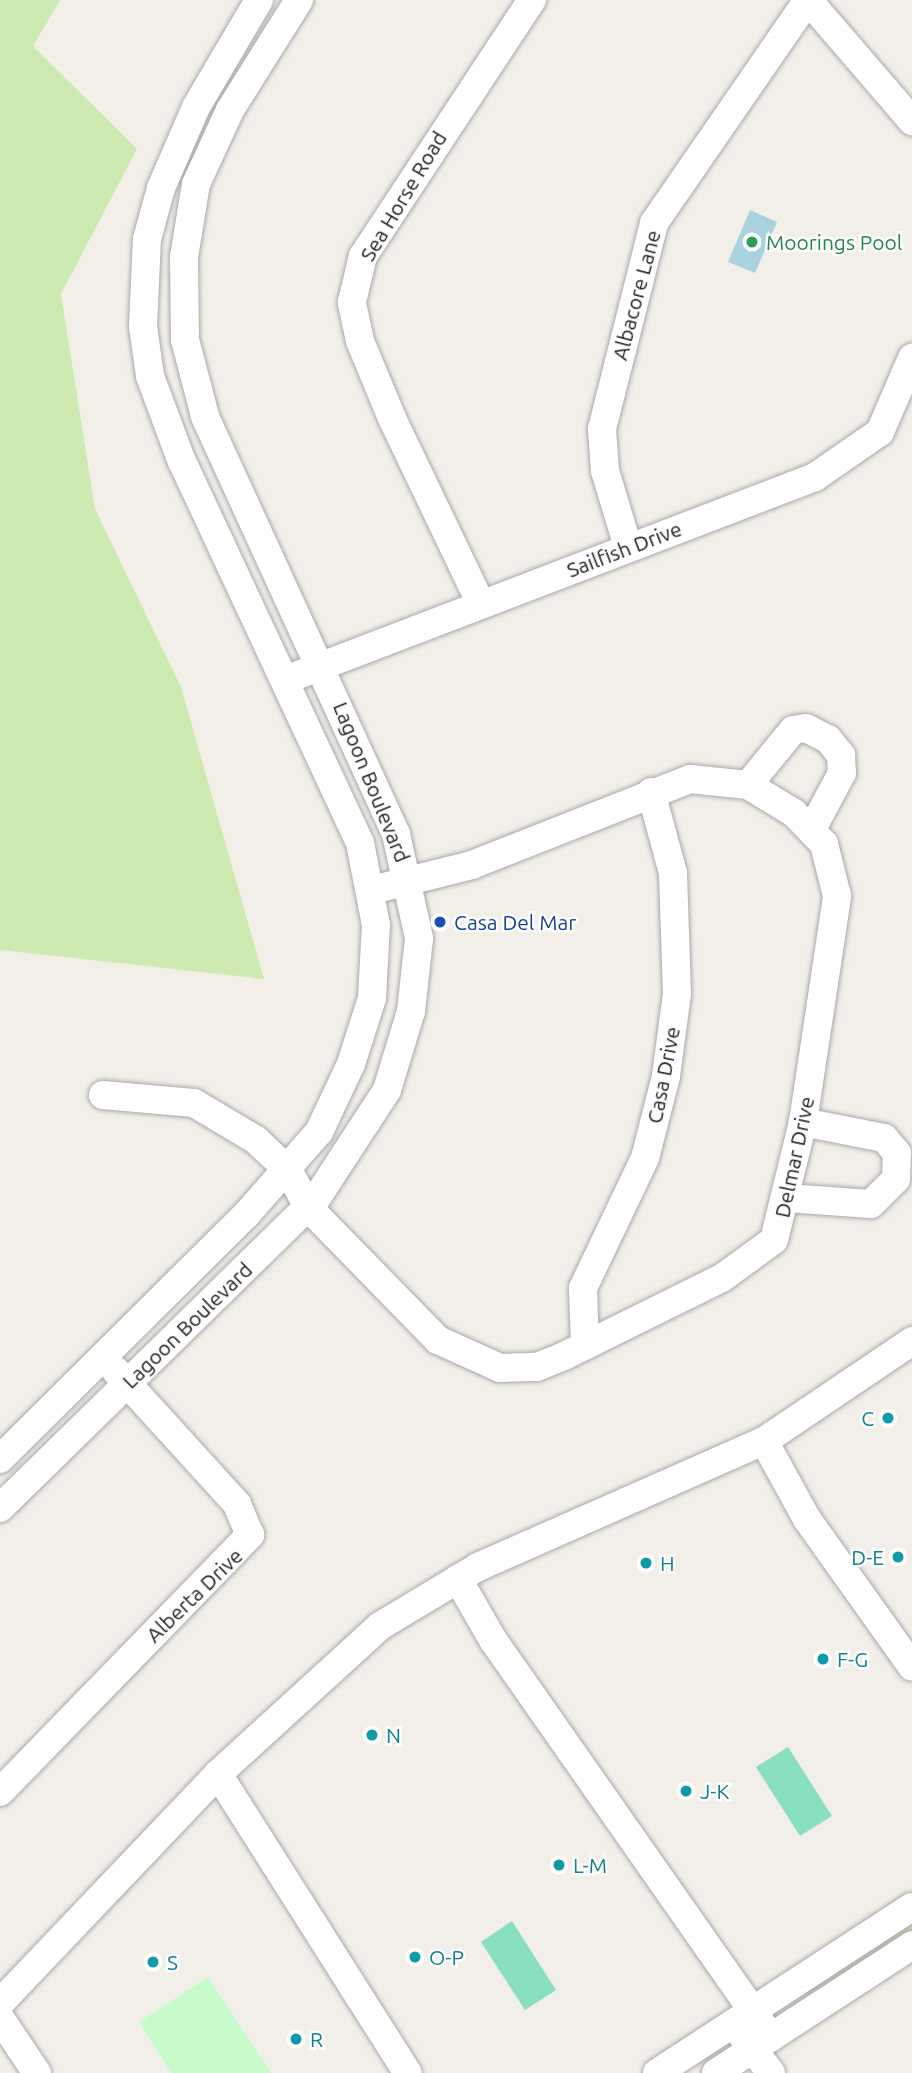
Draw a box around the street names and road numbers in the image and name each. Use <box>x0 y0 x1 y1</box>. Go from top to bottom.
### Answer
street label: Sea Horse Road <box>354 127 452 265</box>
street label: Albacore Lane <box>607 227 665 363</box>
street label: Sailfish Drive <box>563 516 685 582</box>
street label: Lagoon Boulevard <box>328 698 416 866</box>
street label: Casa Drive <box>641 1024 685 1126</box>
street label: Delmar Drive <box>769 1094 819 1220</box>
street label: Lagoon Boulevard <box>117 1257 257 1393</box>
street label: Alberta Drive <box>140 1543 248 1647</box>

